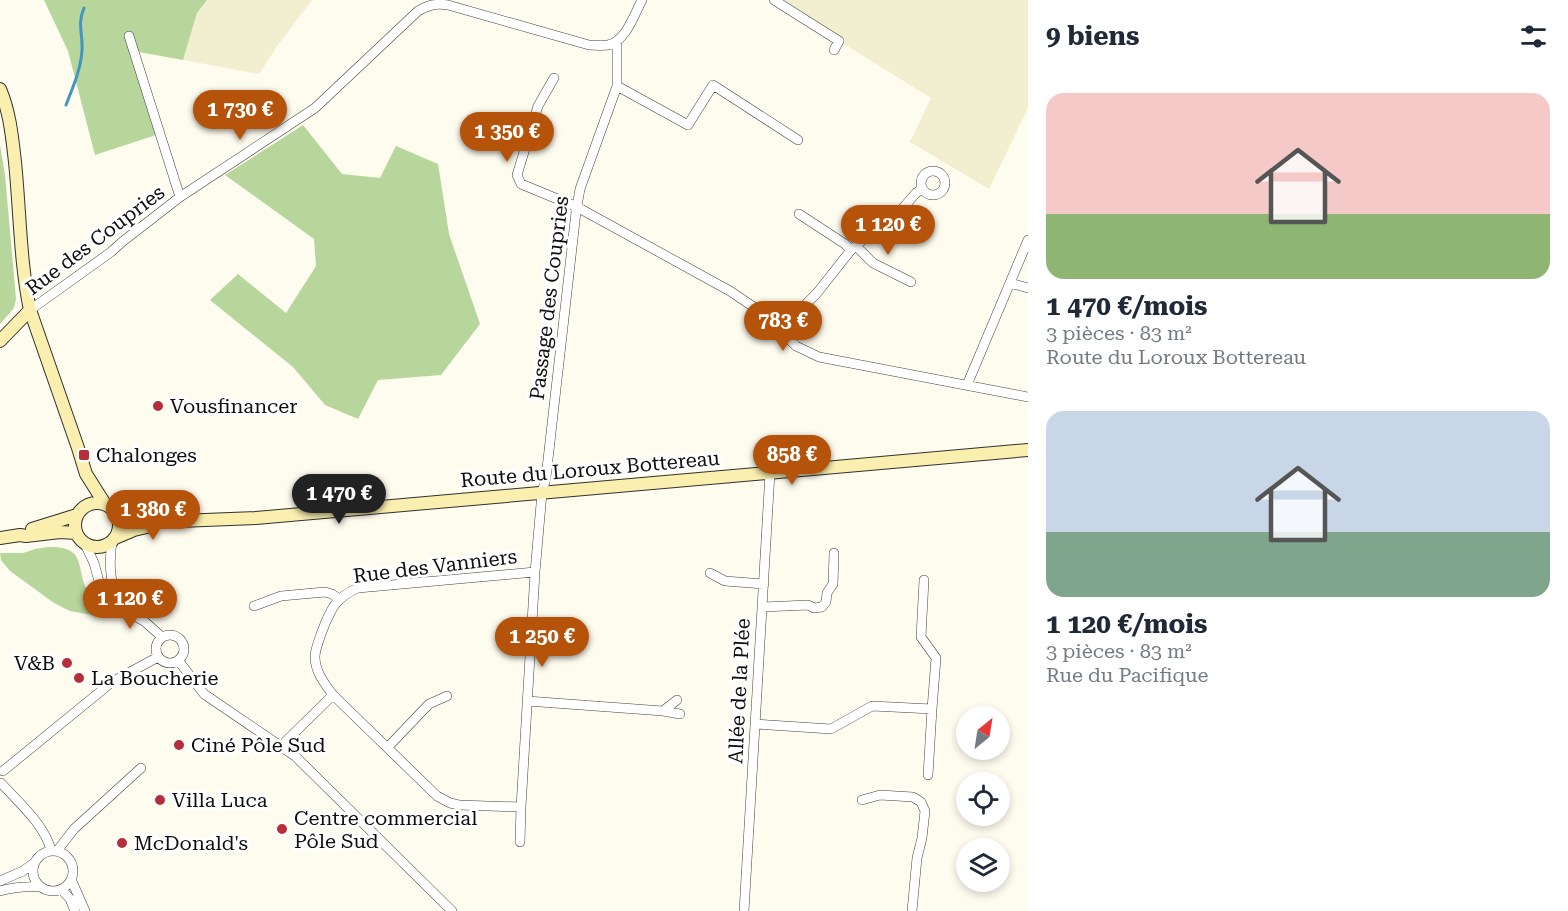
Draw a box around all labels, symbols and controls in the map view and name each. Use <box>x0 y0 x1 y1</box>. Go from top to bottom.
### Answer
icon: filters <box>1517 20 1550 53</box>
text: 9 biens <box>1046 21 1139 51</box>
pin: 1 730 € <box>185 90 295 141</box>
text: 1 730 € <box>207 97 273 121</box>
pin: 1 350 € <box>452 112 562 163</box>
text: 1 350 € <box>474 119 540 143</box>
icon: home <box>1244 132 1352 240</box>
street label: Rue des Coupries <box>21 180 169 300</box>
street label: Passage des Coupries <box>525 195 573 401</box>
pin: 1 120 € <box>833 205 943 256</box>
text: 1 120 € <box>855 212 921 236</box>
text: 1 470 €/mois <box>1046 291 1207 321</box>
pin: 783 € <box>741 301 825 352</box>
text: 783 € <box>758 308 808 332</box>
text: 3 pièces · 83 m² <box>1046 321 1192 345</box>
text: Route du Loroux Bottereau <box>1046 345 1306 369</box>
place label: Vousfinancer <box>170 394 297 418</box>
marker: Vousfinancer <box>151 399 165 413</box>
pin: 858 € <box>750 435 834 486</box>
text: 858 € <box>767 442 817 466</box>
place label: Chalonges <box>96 443 197 467</box>
street label: Route du Loroux Bottereau <box>459 446 721 492</box>
marker: Chalonges <box>77 448 91 462</box>
icon: home <box>1244 450 1352 558</box>
pin: 1 470 € <box>284 474 394 525</box>
text: 1 470 € <box>306 481 372 505</box>
pin: 1 380 € <box>98 490 208 541</box>
text: 1 380 € <box>120 497 186 521</box>
street label: Rue des Vanniers <box>352 544 518 588</box>
pin: 1 120 € <box>75 579 185 630</box>
text: 1 120 € <box>97 586 163 610</box>
text: 1 120 €/mois <box>1046 609 1207 639</box>
pin: 1 250 € <box>487 617 597 668</box>
street label: Allée de la Plée <box>723 618 755 764</box>
text: 1 250 € <box>509 624 575 648</box>
text: 3 pièces · 83 m² <box>1046 639 1192 663</box>
place label: V&B <box>14 651 55 675</box>
marker: V&B <box>60 656 74 670</box>
text: Rue du Pacifique <box>1046 663 1209 687</box>
place label: La Boucherie <box>91 666 218 690</box>
marker: La Boucherie <box>72 671 86 685</box>
north arrow <box>956 706 1010 760</box>
map controls <box>956 706 1010 892</box>
place label: Ciné Pôle Sud <box>191 733 326 757</box>
marker: Ciné Pôle Sud <box>172 738 186 752</box>
button: locate <box>956 772 1010 826</box>
place label: Villa Luca <box>172 788 268 812</box>
marker: Villa Luca <box>153 793 167 807</box>
place label: Centre commercial Pôle Sud <box>294 806 477 853</box>
marker: Centre commercial Pôle Sud <box>275 822 289 836</box>
place label: McDonald's <box>134 831 248 855</box>
marker: McDonald's <box>115 836 129 850</box>
button: layers <box>956 838 1010 892</box>

